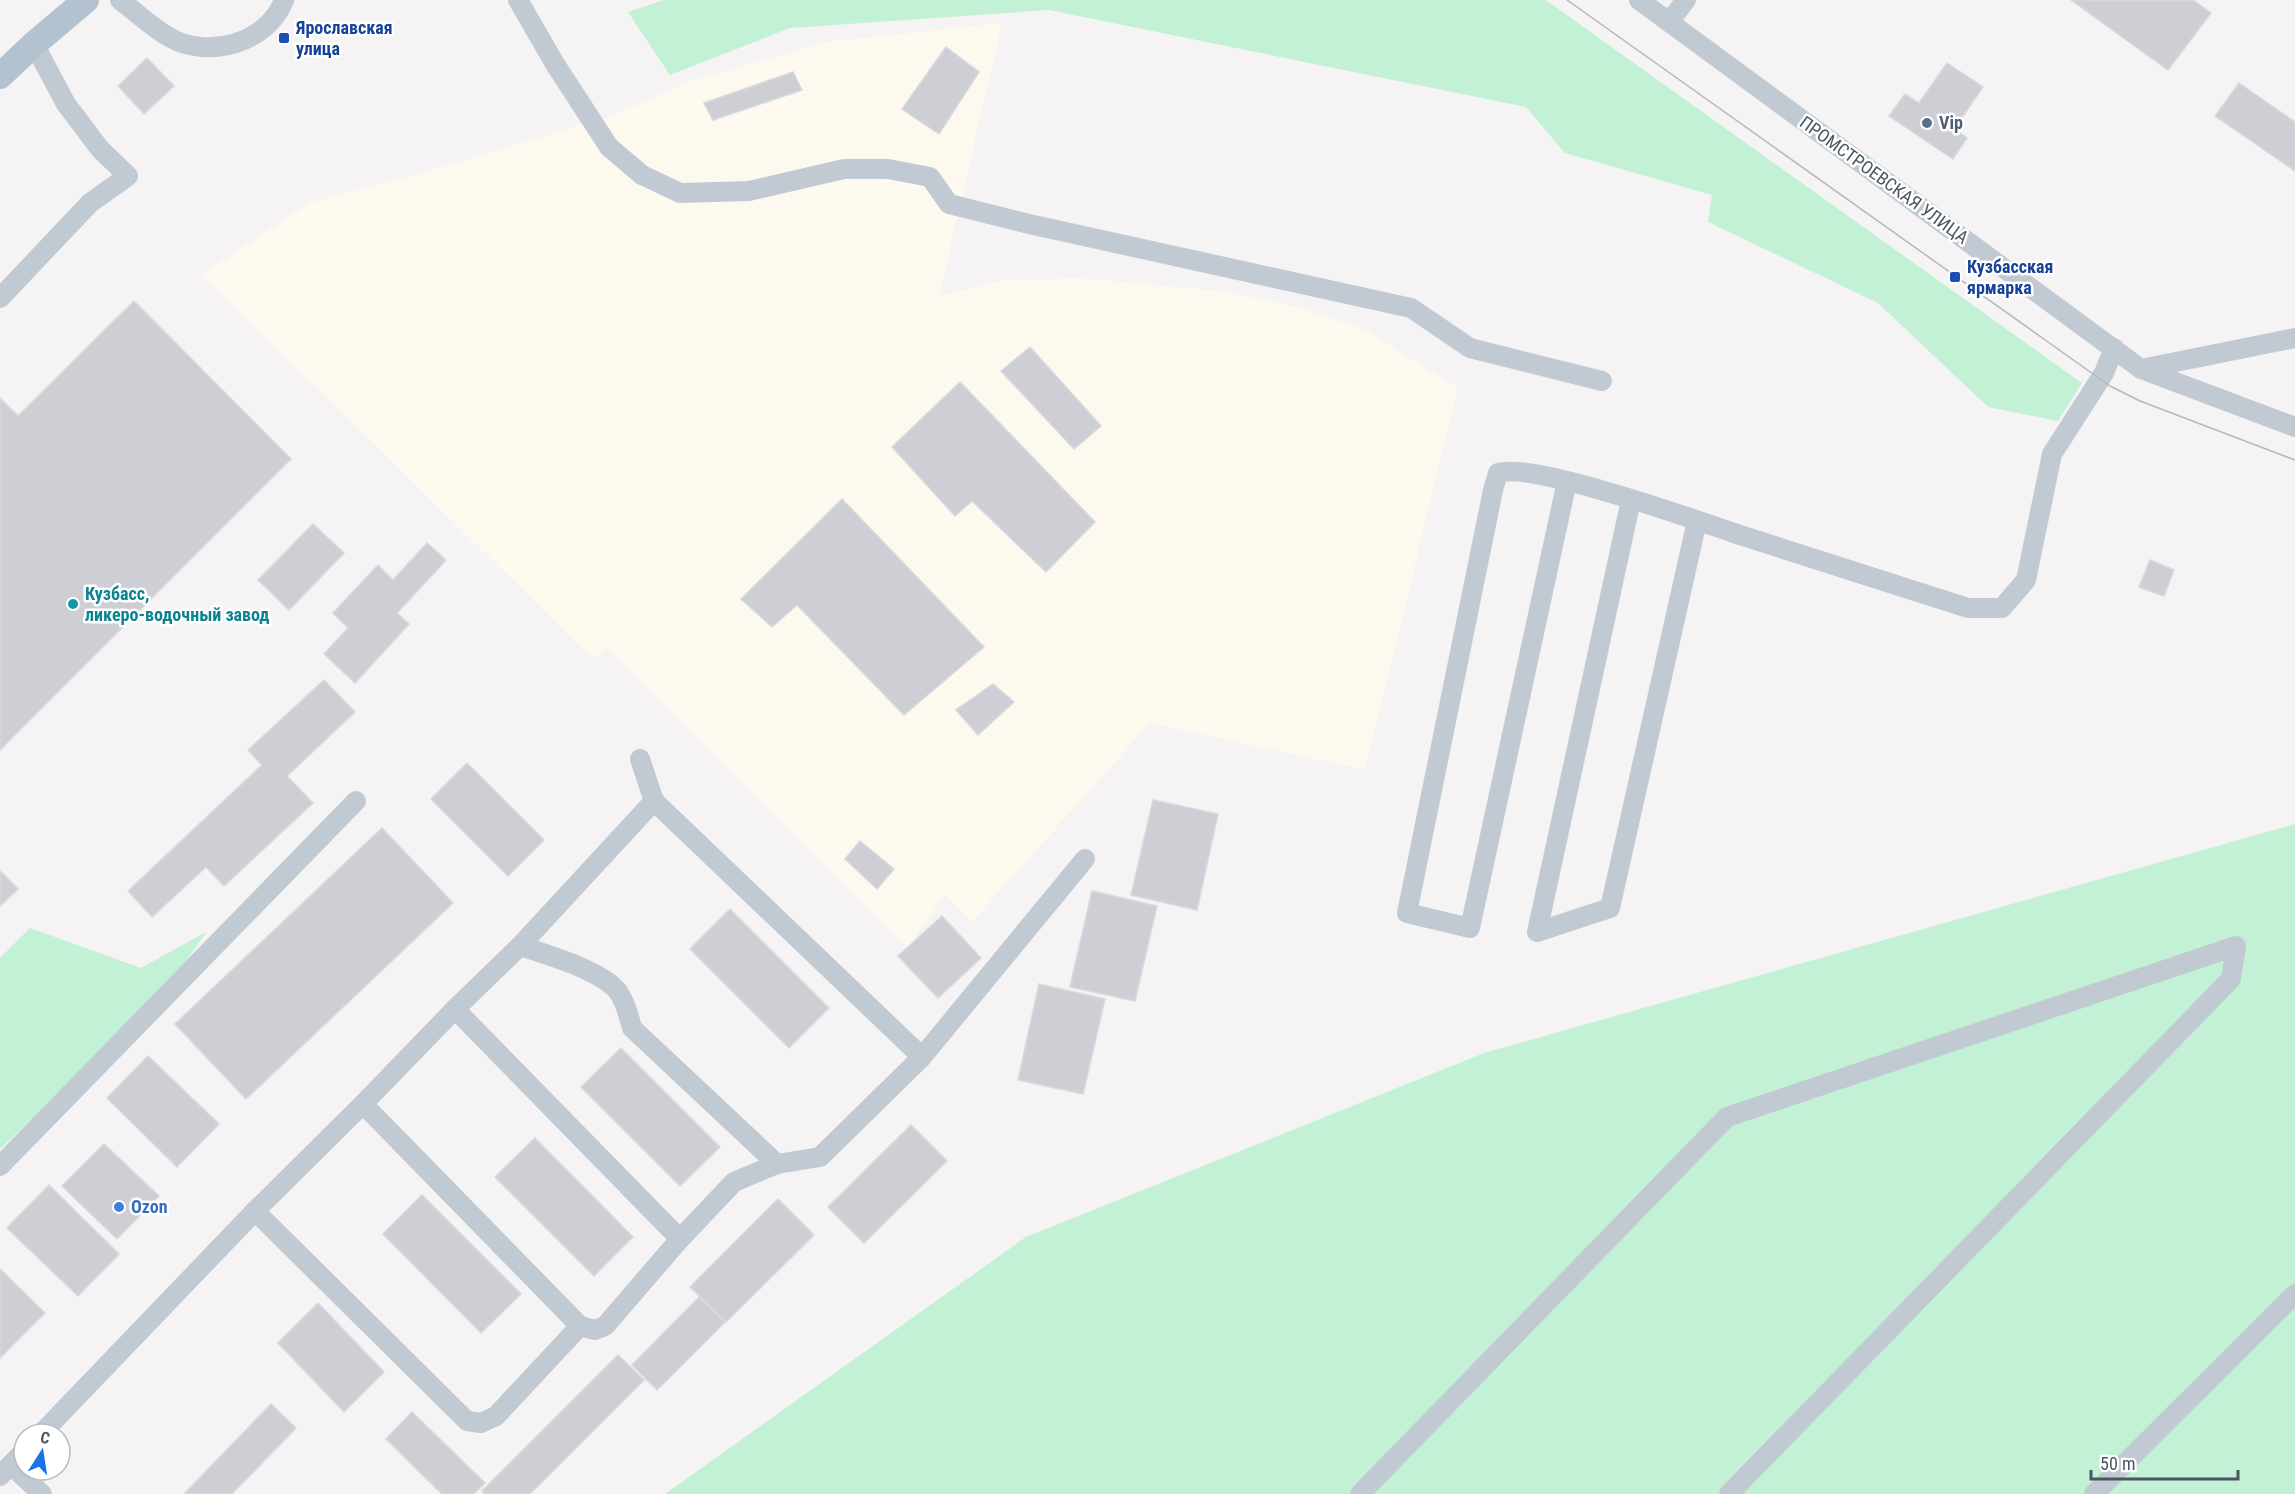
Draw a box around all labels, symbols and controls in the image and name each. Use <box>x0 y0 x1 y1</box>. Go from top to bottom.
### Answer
place label: Ярославская улица <box>295 17 393 59</box>
marker: Ярославская улица <box>277 31 291 45</box>
street label: ПРОМСТРОЕВСКАЯ УЛИЦА <box>1796 111 1973 248</box>
place label: Vip <box>1939 112 1963 133</box>
marker: Vip <box>1920 116 1934 130</box>
place label: Кузбасская ярмарка <box>1967 256 2053 298</box>
marker: Кузбасская ярмарка <box>1948 270 1962 284</box>
place label: Кузбасс, ликеро-водочный завод <box>85 583 270 625</box>
marker: Кузбасс, ликеро-водочный завод <box>66 597 80 611</box>
place label: Ozon <box>131 1196 168 1217</box>
marker: Ozon <box>112 1200 126 1214</box>
north arrow <box>12 1422 72 1482</box>
text: С <box>39 1428 51 1448</box>
scale bar <box>2091 1443 2238 1481</box>
text: 50 m <box>2100 1453 2135 1474</box>

